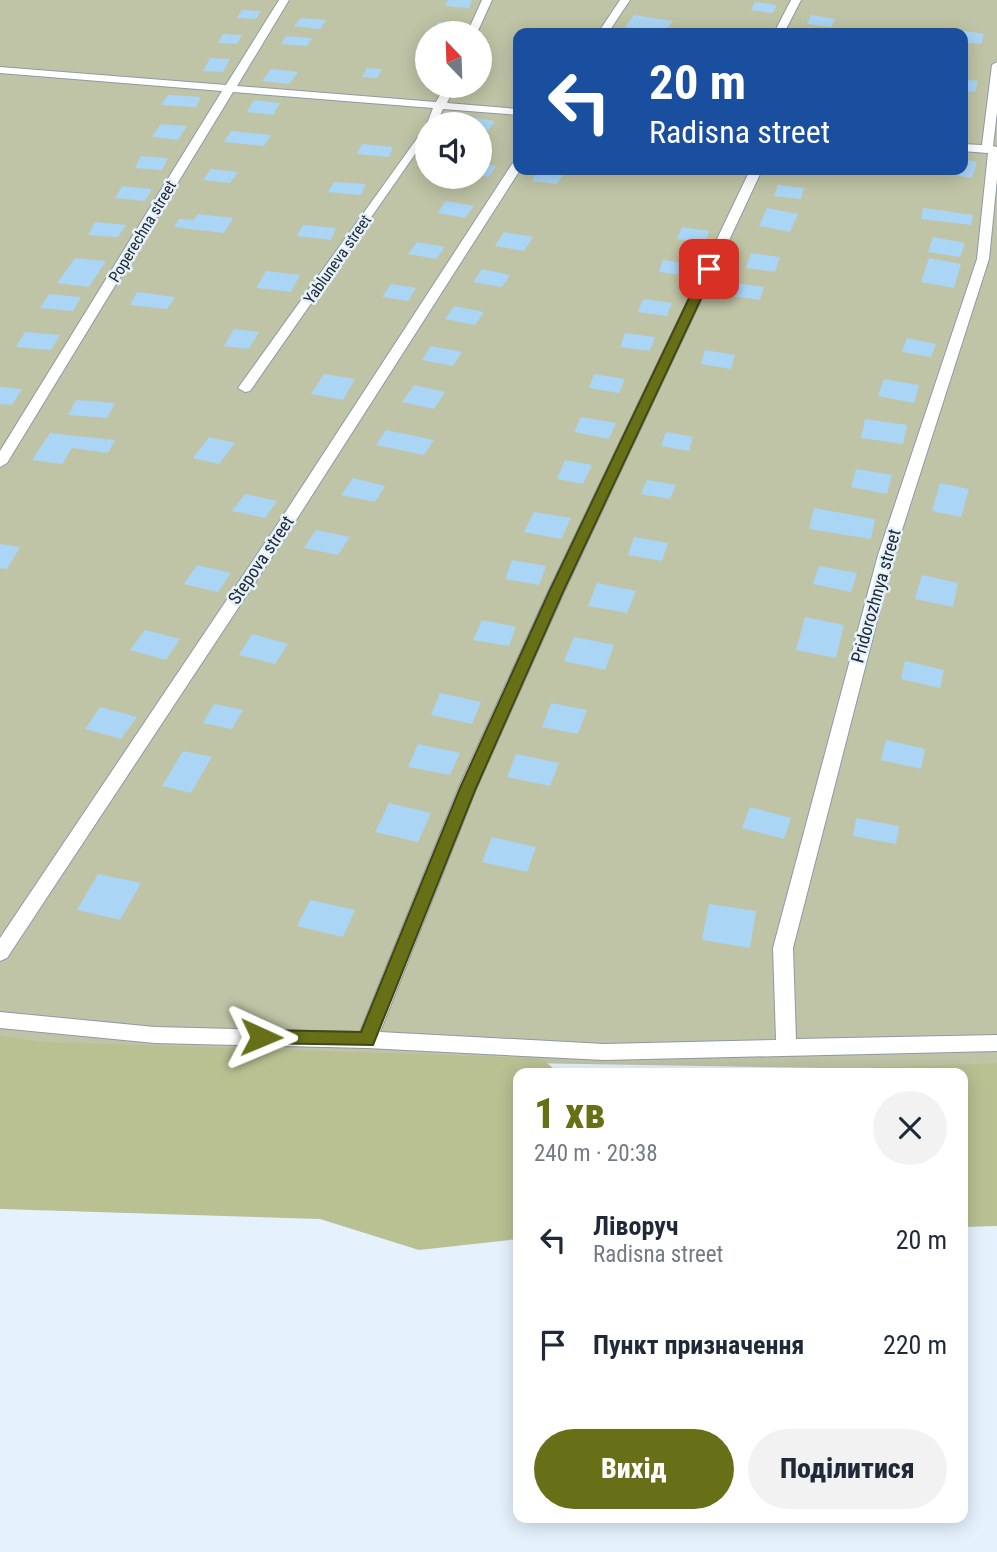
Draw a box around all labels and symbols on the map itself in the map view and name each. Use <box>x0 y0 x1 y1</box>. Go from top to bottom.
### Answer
north arrow <box>415 21 492 98</box>
street label: Poperechna street <box>105 177 180 285</box>
street label: Yabluneva street <box>300 211 375 308</box>
pin <box>679 239 739 299</box>
street label: Stepova street <box>223 511 298 608</box>
street label: Pridorozhnya street <box>846 527 905 665</box>
position arrow <box>224 1000 298 1074</box>

